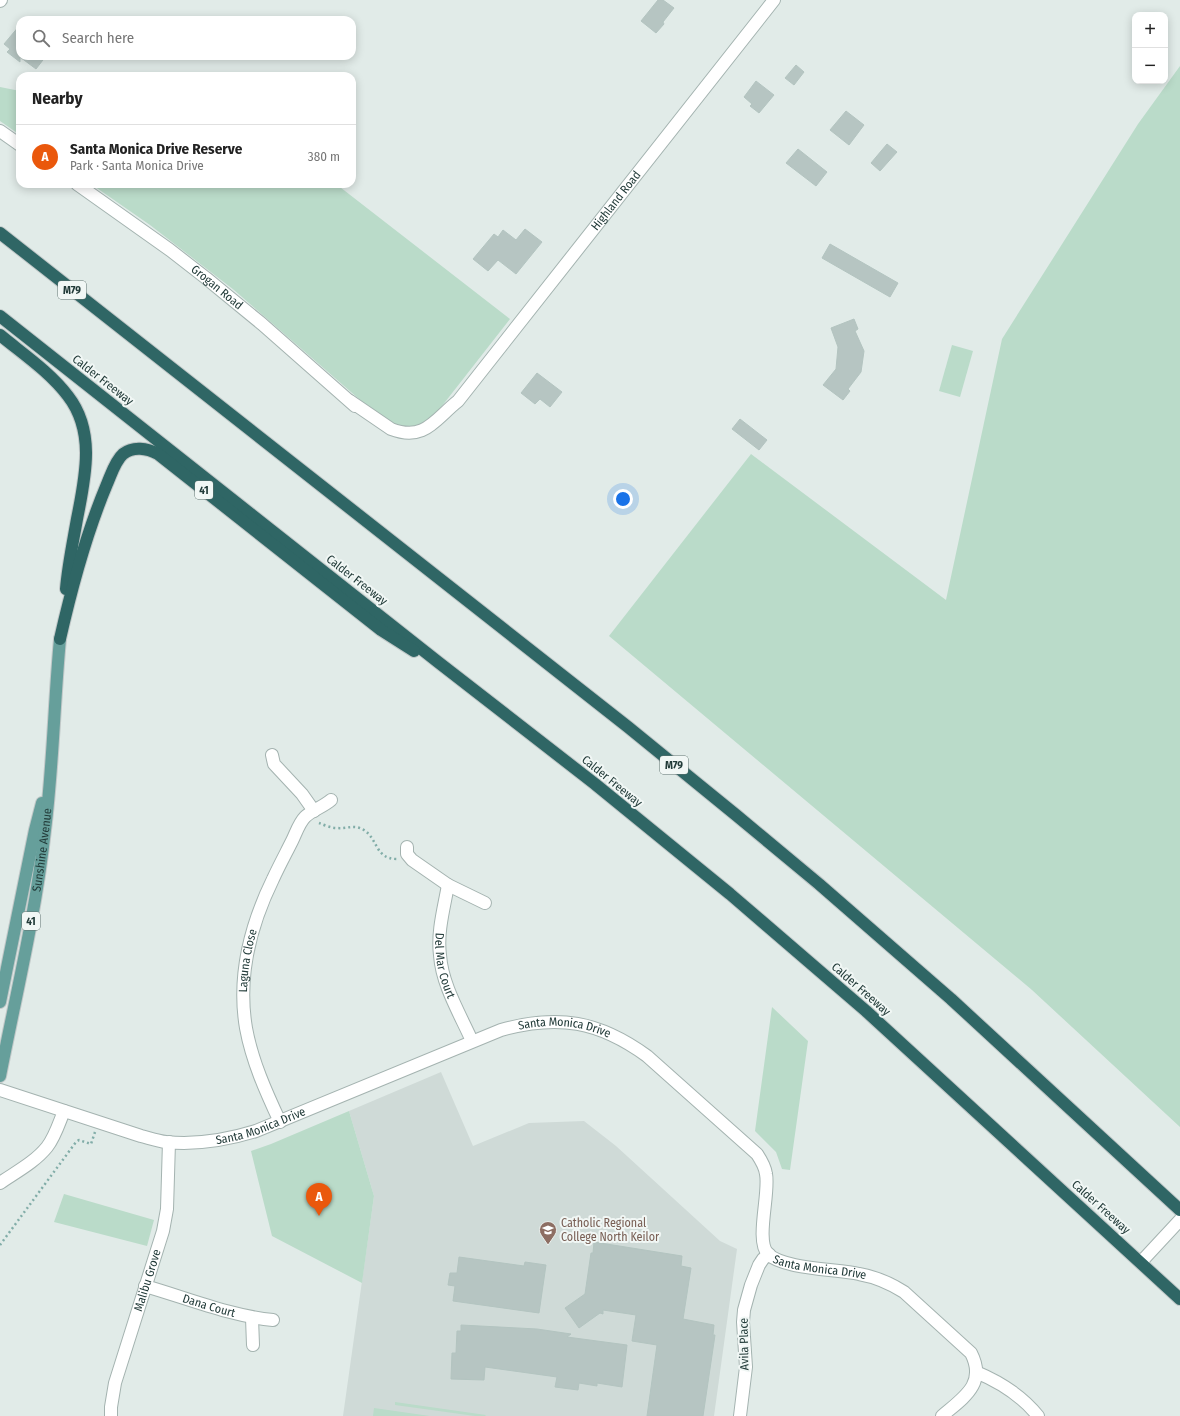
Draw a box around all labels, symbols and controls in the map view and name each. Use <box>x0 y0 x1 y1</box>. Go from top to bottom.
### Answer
map controls <box>1132 12 1168 84</box>
button: + <box>1132 12 1168 48</box>
search box <box>16 16 356 60</box>
icon: search <box>30 27 52 49</box>
text: Search here <box>62 29 134 47</box>
button: − <box>1132 48 1168 84</box>
text: Nearby <box>32 88 83 109</box>
text: Santa Monica Drive Reserve <box>70 140 242 158</box>
text: A <box>41 149 49 164</box>
text: 380 m <box>308 149 340 164</box>
text: Park · Santa Monica Drive <box>70 158 204 173</box>
street label: Highland Road <box>588 168 644 233</box>
street label: Grogan Road <box>188 262 246 312</box>
road number: M79 <box>58 281 86 299</box>
street label: Calder Freeway <box>70 352 137 409</box>
road number: 41 <box>195 481 213 499</box>
your location <box>613 489 633 509</box>
street label: Calder Freeway <box>324 552 391 609</box>
street label: Calder Freeway <box>579 752 645 810</box>
road number: M79 <box>660 756 688 774</box>
street label: Sunshine Avenue <box>30 807 54 893</box>
road number: 41 <box>22 912 40 930</box>
street label: Laguna Close <box>236 927 260 993</box>
street label: Del Mar Court <box>432 932 458 1001</box>
street label: Calder Freeway <box>829 960 894 1019</box>
street label: Santa Monica Drive <box>517 1015 613 1041</box>
street label: Santa Monica Drive <box>215 1104 308 1147</box>
street label: Calder Freeway <box>1069 1177 1133 1237</box>
pin: A <box>306 1183 332 1216</box>
place label: Catholic Regional College North Keilor <box>561 1216 660 1244</box>
school or university icon: Catholic Regional College North Keilor <box>538 1220 558 1245</box>
street label: Malibu Grove <box>131 1248 164 1313</box>
street label: Santa Monica Drive <box>771 1252 868 1282</box>
street label: Dana Court <box>181 1291 237 1320</box>
street label: Avila Place <box>737 1318 751 1370</box>

